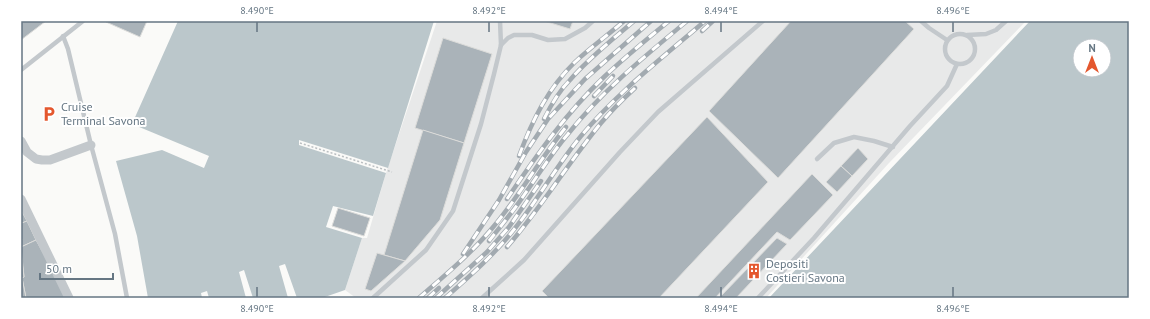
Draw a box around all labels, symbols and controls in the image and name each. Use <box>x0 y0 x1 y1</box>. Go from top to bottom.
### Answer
text: 8.490°E <box>240 4 274 17</box>
text: 8.492°E <box>472 4 506 17</box>
text: 8.494°E <box>704 4 738 17</box>
text: 8.496°E <box>936 4 970 17</box>
north arrow <box>1072 38 1112 78</box>
text: N <box>1088 41 1096 55</box>
place label: Cruise Terminal Savona <box>61 99 145 128</box>
parking icon: Cruise Terminal Savona <box>40 105 58 123</box>
scale bar <box>40 255 113 281</box>
place label: Depositi Costieri Savona <box>766 256 845 285</box>
text: 50 m <box>46 261 72 276</box>
building icon: Depositi Costieri Savona <box>745 262 763 280</box>
text: 8.490°E <box>240 302 274 315</box>
text: 8.492°E <box>472 302 506 315</box>
text: 8.494°E <box>704 302 738 315</box>
text: 8.496°E <box>936 302 970 315</box>

